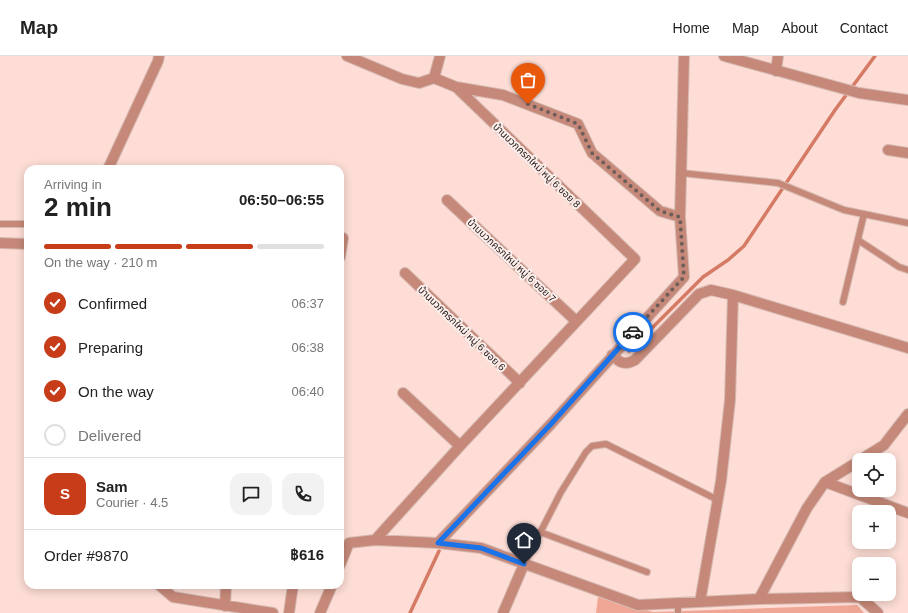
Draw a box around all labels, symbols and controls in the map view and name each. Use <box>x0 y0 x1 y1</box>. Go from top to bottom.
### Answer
text: Map <box>20 17 58 38</box>
text: Home <box>673 20 710 36</box>
text: Map <box>732 20 759 36</box>
text: About <box>781 20 818 36</box>
text: Contact <box>840 20 888 36</box>
pin <box>511 63 545 104</box>
icon: bag <box>517 69 539 91</box>
street label: บ้านบวกครกใหม่ หมู่ 6 ซอย 8 <box>490 120 583 211</box>
text: Arriving in <box>44 177 102 192</box>
text: 06:50–06:55 <box>239 191 324 208</box>
text: 2 min <box>44 192 112 222</box>
street label: บ้านบวกครกใหม่ หมู่ 6 ซอย 7 <box>465 216 559 305</box>
text: On the way · 210 m <box>44 255 157 270</box>
street label: บ้านบวกครกใหม่ หมู่ 6 ซอย 6 <box>415 283 508 374</box>
icon: check <box>44 292 66 314</box>
text: Confirmed <box>78 295 147 312</box>
text: 06:37 <box>291 296 324 311</box>
courier <box>613 312 653 352</box>
icon: car <box>622 321 644 343</box>
icon: check <box>44 336 66 358</box>
text: Preparing <box>78 339 143 356</box>
text: 06:38 <box>291 340 324 355</box>
icon: check <box>44 380 66 402</box>
text: On the way <box>78 383 154 400</box>
text: 06:40 <box>291 384 324 399</box>
text: Delivered <box>78 427 141 444</box>
map controls <box>852 453 896 601</box>
button: locate <box>852 453 896 497</box>
button: chat <box>230 473 272 515</box>
button: phone <box>282 473 324 515</box>
text: Sam <box>96 478 128 495</box>
text: S <box>60 485 70 502</box>
text: Courier · 4.5 <box>96 495 168 510</box>
button: + <box>852 505 896 549</box>
pin <box>507 523 541 564</box>
icon: home <box>513 529 535 551</box>
text: ฿616 <box>290 546 324 563</box>
text: Order #9870 <box>44 547 128 564</box>
button: − <box>852 557 896 601</box>

